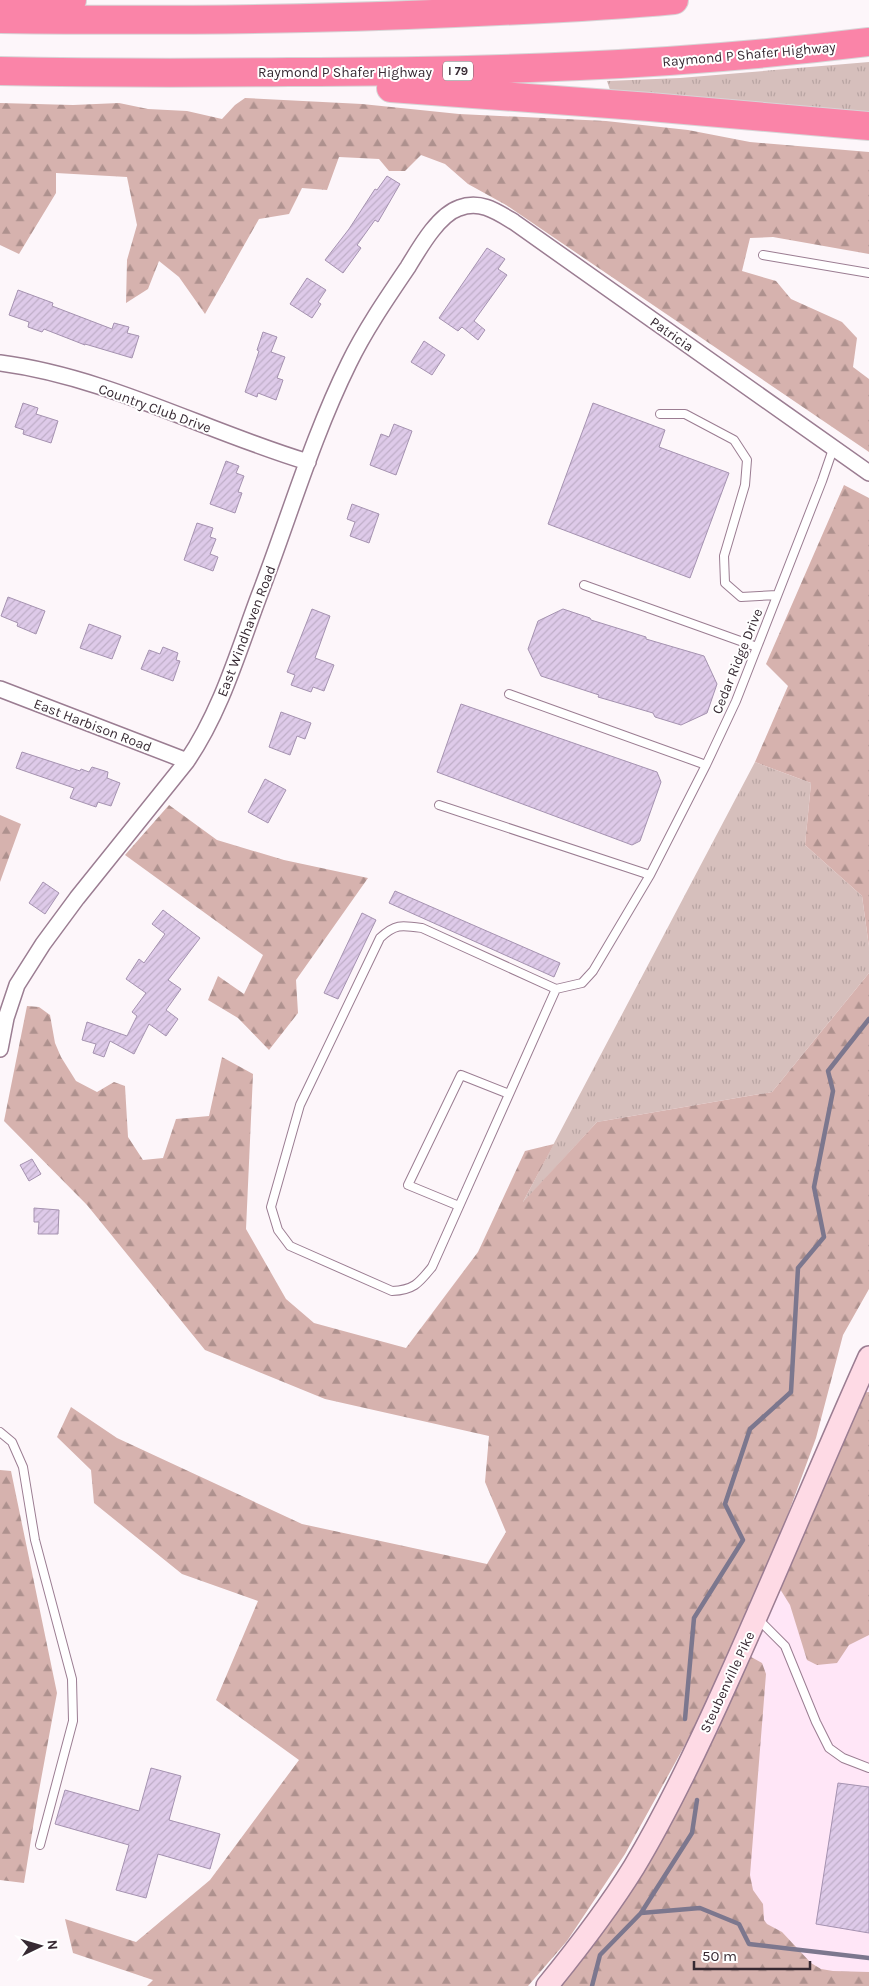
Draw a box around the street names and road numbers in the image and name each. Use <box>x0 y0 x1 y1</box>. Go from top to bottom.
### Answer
street label: Raymond P Shafer Highway <box>662 38 837 71</box>
road number: I 79 <box>443 61 473 80</box>
street label: Raymond P Shafer Highway <box>258 64 432 81</box>
street label: Patricia <box>647 313 697 355</box>
street label: Country Club Drive <box>96 380 213 437</box>
street label: East Windhaven Road <box>214 563 279 699</box>
street label: Cedar Ridge Drive <box>709 606 766 716</box>
street label: East Harbison Road <box>31 695 154 756</box>
street label: Steubenville Pike <box>697 1629 758 1736</box>

